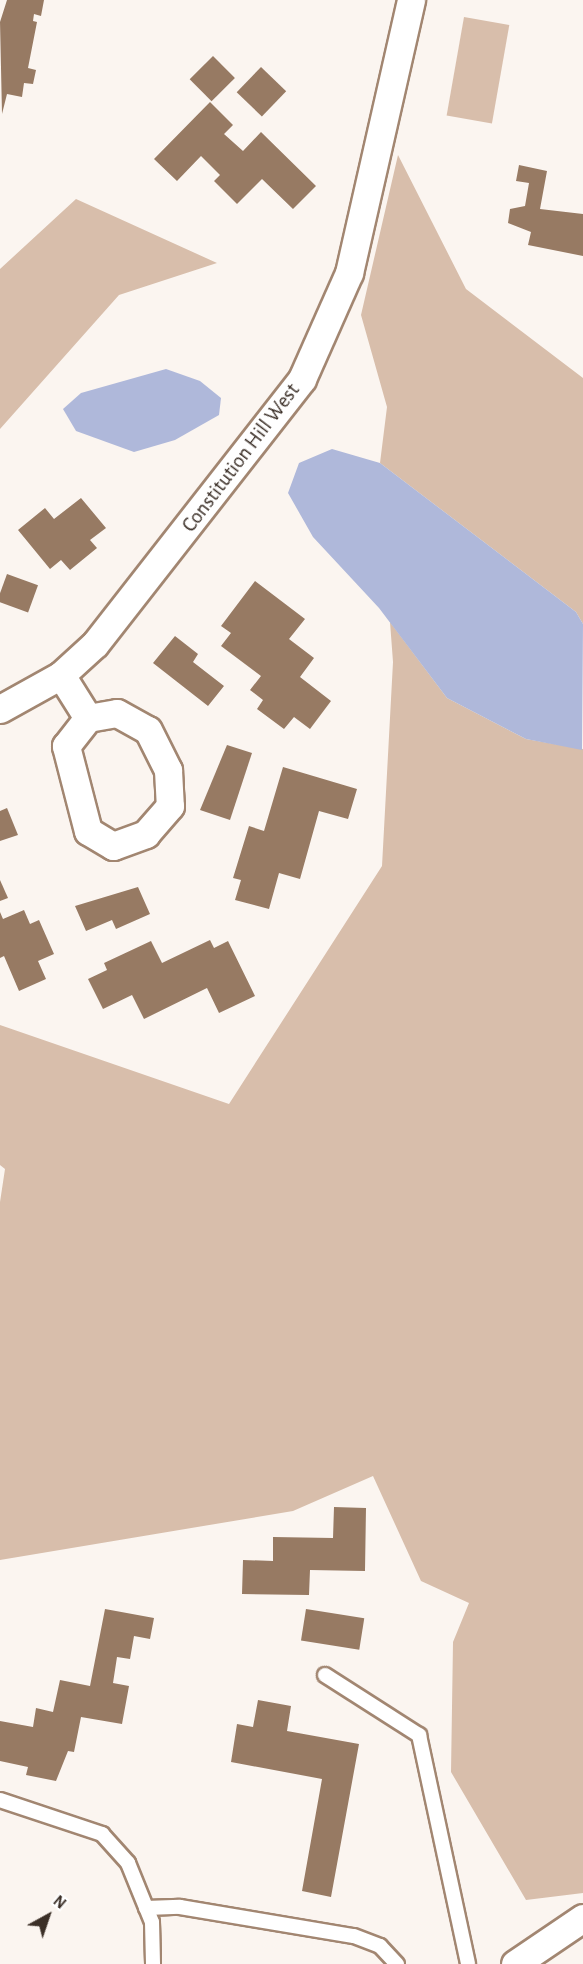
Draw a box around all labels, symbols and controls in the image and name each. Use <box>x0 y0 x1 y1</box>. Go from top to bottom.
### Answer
street label: Constitution Hill West <box>177 379 305 537</box>
north arrow <box>18 1886 78 1946</box>
text: N <box>50 1893 69 1912</box>

